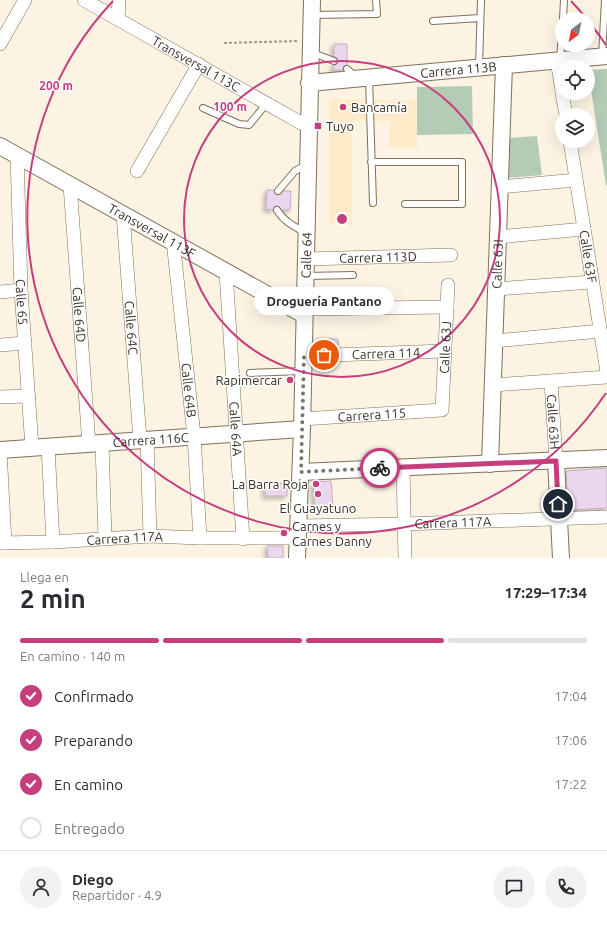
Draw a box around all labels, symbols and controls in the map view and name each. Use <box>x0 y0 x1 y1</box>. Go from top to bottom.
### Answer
north arrow <box>555 12 595 52</box>
map controls <box>555 12 595 148</box>
street label: Transversal 113C <box>150 33 243 94</box>
street label: Carrera 113B <box>420 59 497 80</box>
button: locate <box>555 60 595 100</box>
text: 200 m <box>39 79 73 92</box>
text: 100 m <box>213 100 247 113</box>
place label: Bancamía <box>351 100 407 114</box>
marker: Bancamía <box>338 102 348 112</box>
button: layers <box>555 108 595 148</box>
place label: Tuyo <box>326 119 354 133</box>
marker: Tuyo <box>313 121 323 131</box>
street label: Transversal 113F <box>106 201 198 260</box>
centre of rings <box>335 212 349 226</box>
street label: Calle 63F <box>577 229 600 284</box>
street label: Calle 64 <box>299 232 314 278</box>
street label: Calle 63I <box>489 239 505 289</box>
street label: Carrera 113D <box>339 249 417 265</box>
street label: Calle 65 <box>14 279 30 326</box>
street label: Calle 64D <box>70 286 89 343</box>
callout: Droguería Pantano <box>254 287 394 315</box>
text: Droguería Pantano <box>267 294 381 308</box>
street label: Calle 64C <box>123 300 141 355</box>
street label: Calle 63J <box>437 321 453 374</box>
pin <box>307 338 341 372</box>
icon: bag <box>313 344 335 366</box>
street label: Carrera 114 <box>352 345 420 361</box>
street label: Calle 64B <box>179 362 199 418</box>
place label: Rapimercar <box>216 373 282 387</box>
marker: Rapimercar <box>285 375 295 385</box>
street label: Calle 63H <box>545 394 562 450</box>
street label: Calle 64A <box>227 401 245 457</box>
street label: Carrera 115 <box>337 405 406 424</box>
street label: Carrera 116C <box>112 430 189 449</box>
courier <box>360 448 400 488</box>
icon: bike <box>369 457 391 479</box>
place label: La Barra Roja <box>232 477 308 491</box>
marker: La Barra Roja <box>311 479 321 489</box>
pin <box>541 487 575 521</box>
marker: El Guayatuno <box>313 489 323 499</box>
icon: home <box>547 493 569 515</box>
place label: El Guayatuno <box>280 501 356 515</box>
street label: Carrera 117A <box>414 514 492 531</box>
place label: Carnes y Carnes Danny <box>292 519 372 548</box>
marker: Carnes y Carnes Danny <box>279 528 289 538</box>
street label: Carrera 117A <box>86 529 164 547</box>
text: Llega en <box>20 570 69 584</box>
text: 2 min <box>20 584 86 613</box>
text: 17:29–17:34 <box>504 584 587 601</box>
text: En camino · 140 m <box>20 649 125 663</box>
icon: check <box>20 685 42 707</box>
text: Confirmado <box>54 688 134 705</box>
text: 17:04 <box>554 689 587 703</box>
icon: check <box>20 729 42 751</box>
text: Preparando <box>54 732 133 749</box>
text: 17:06 <box>554 733 587 747</box>
icon: check <box>20 773 42 795</box>
text: En camino <box>54 776 123 793</box>
text: 17:22 <box>554 777 587 791</box>
text: Entregado <box>54 820 125 837</box>
button: person <box>20 866 62 908</box>
button: chat <box>493 866 535 908</box>
button: phone <box>545 866 587 908</box>
text: Diego <box>72 871 114 888</box>
text: Repartidor · 4.9 <box>72 888 162 902</box>

